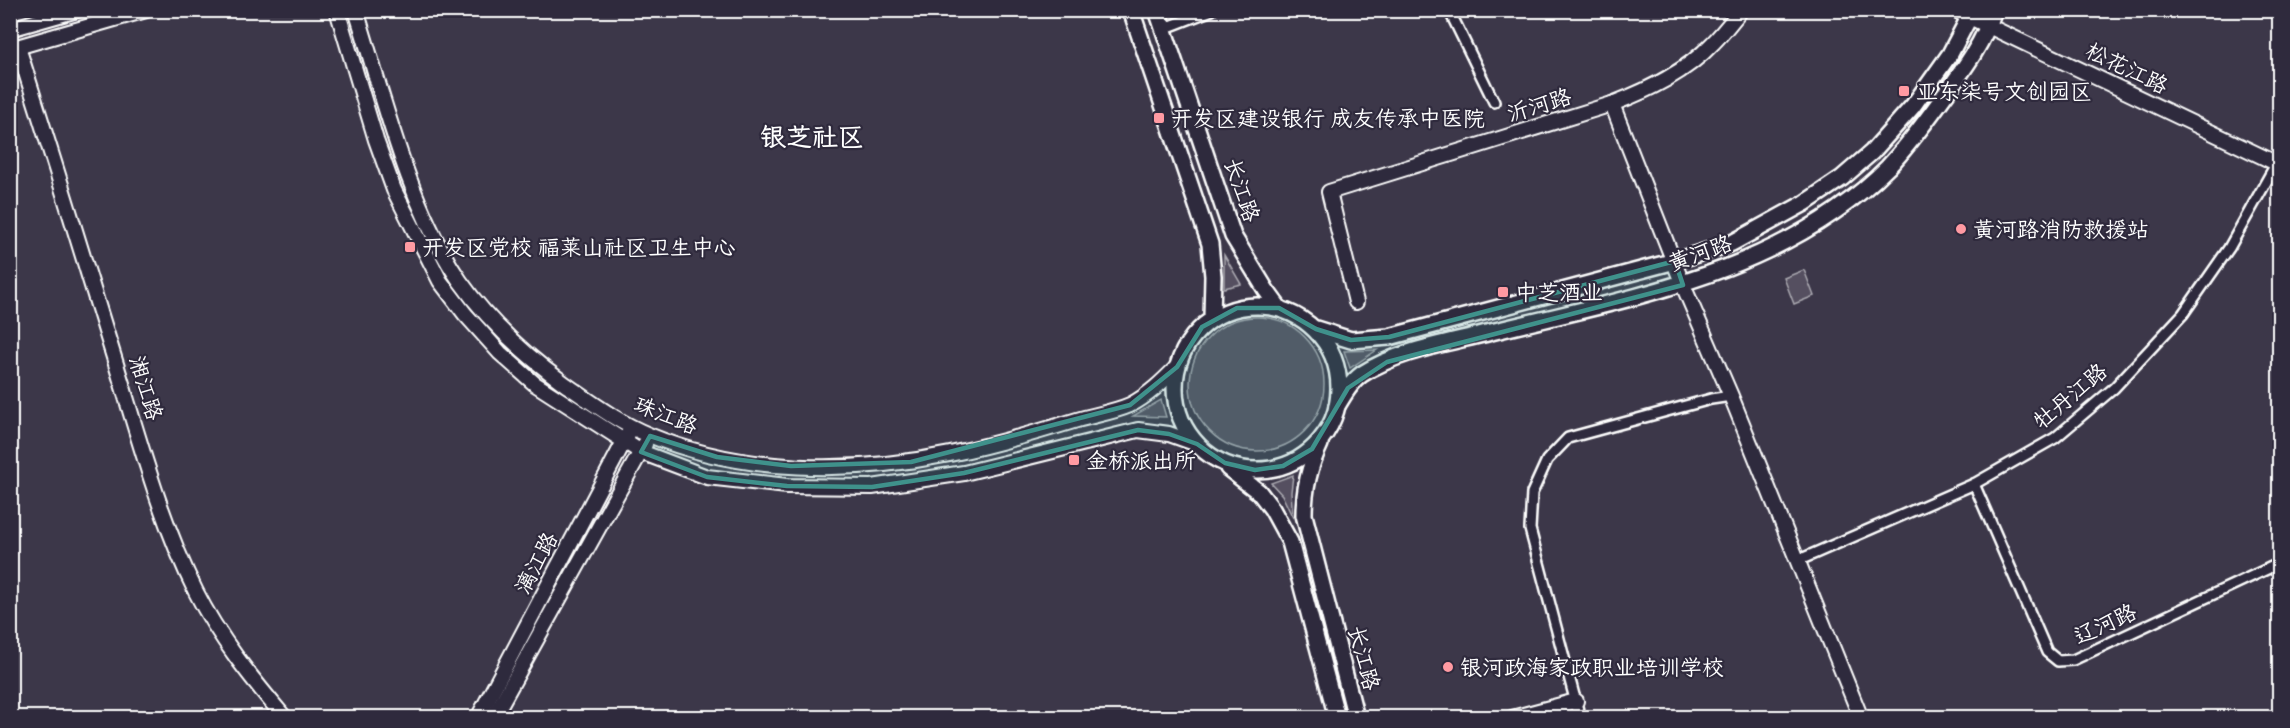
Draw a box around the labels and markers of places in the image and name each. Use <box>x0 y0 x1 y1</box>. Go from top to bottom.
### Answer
place label: 亚东柒号文创园区 <box>1916 72 2092 111</box>
marker: 亚东柒号文创园区 <box>1897 84 1911 98</box>
place label: 开发区建设银行 成友传承中医院 <box>1171 99 1485 138</box>
marker: 开发区建设银行 成友传承中医院 <box>1152 111 1166 125</box>
place label: 黄河路消防救援站 <box>1973 210 2149 249</box>
marker: 黄河路消防救援站 <box>1954 222 1968 236</box>
place label: 开发区党校 福莱山社区卫生中心 <box>422 228 736 267</box>
marker: 开发区党校 福莱山社区卫生中心 <box>403 240 417 254</box>
place label: 中芝酒业 <box>1515 273 1603 312</box>
marker: 中芝酒业 <box>1496 285 1510 299</box>
place label: 金桥派出所 <box>1086 441 1196 480</box>
marker: 金桥派出所 <box>1067 453 1081 467</box>
place label: 银河政海家政职业培训学校 <box>1460 648 1724 687</box>
marker: 银河政海家政职业培训学校 <box>1441 660 1455 674</box>

